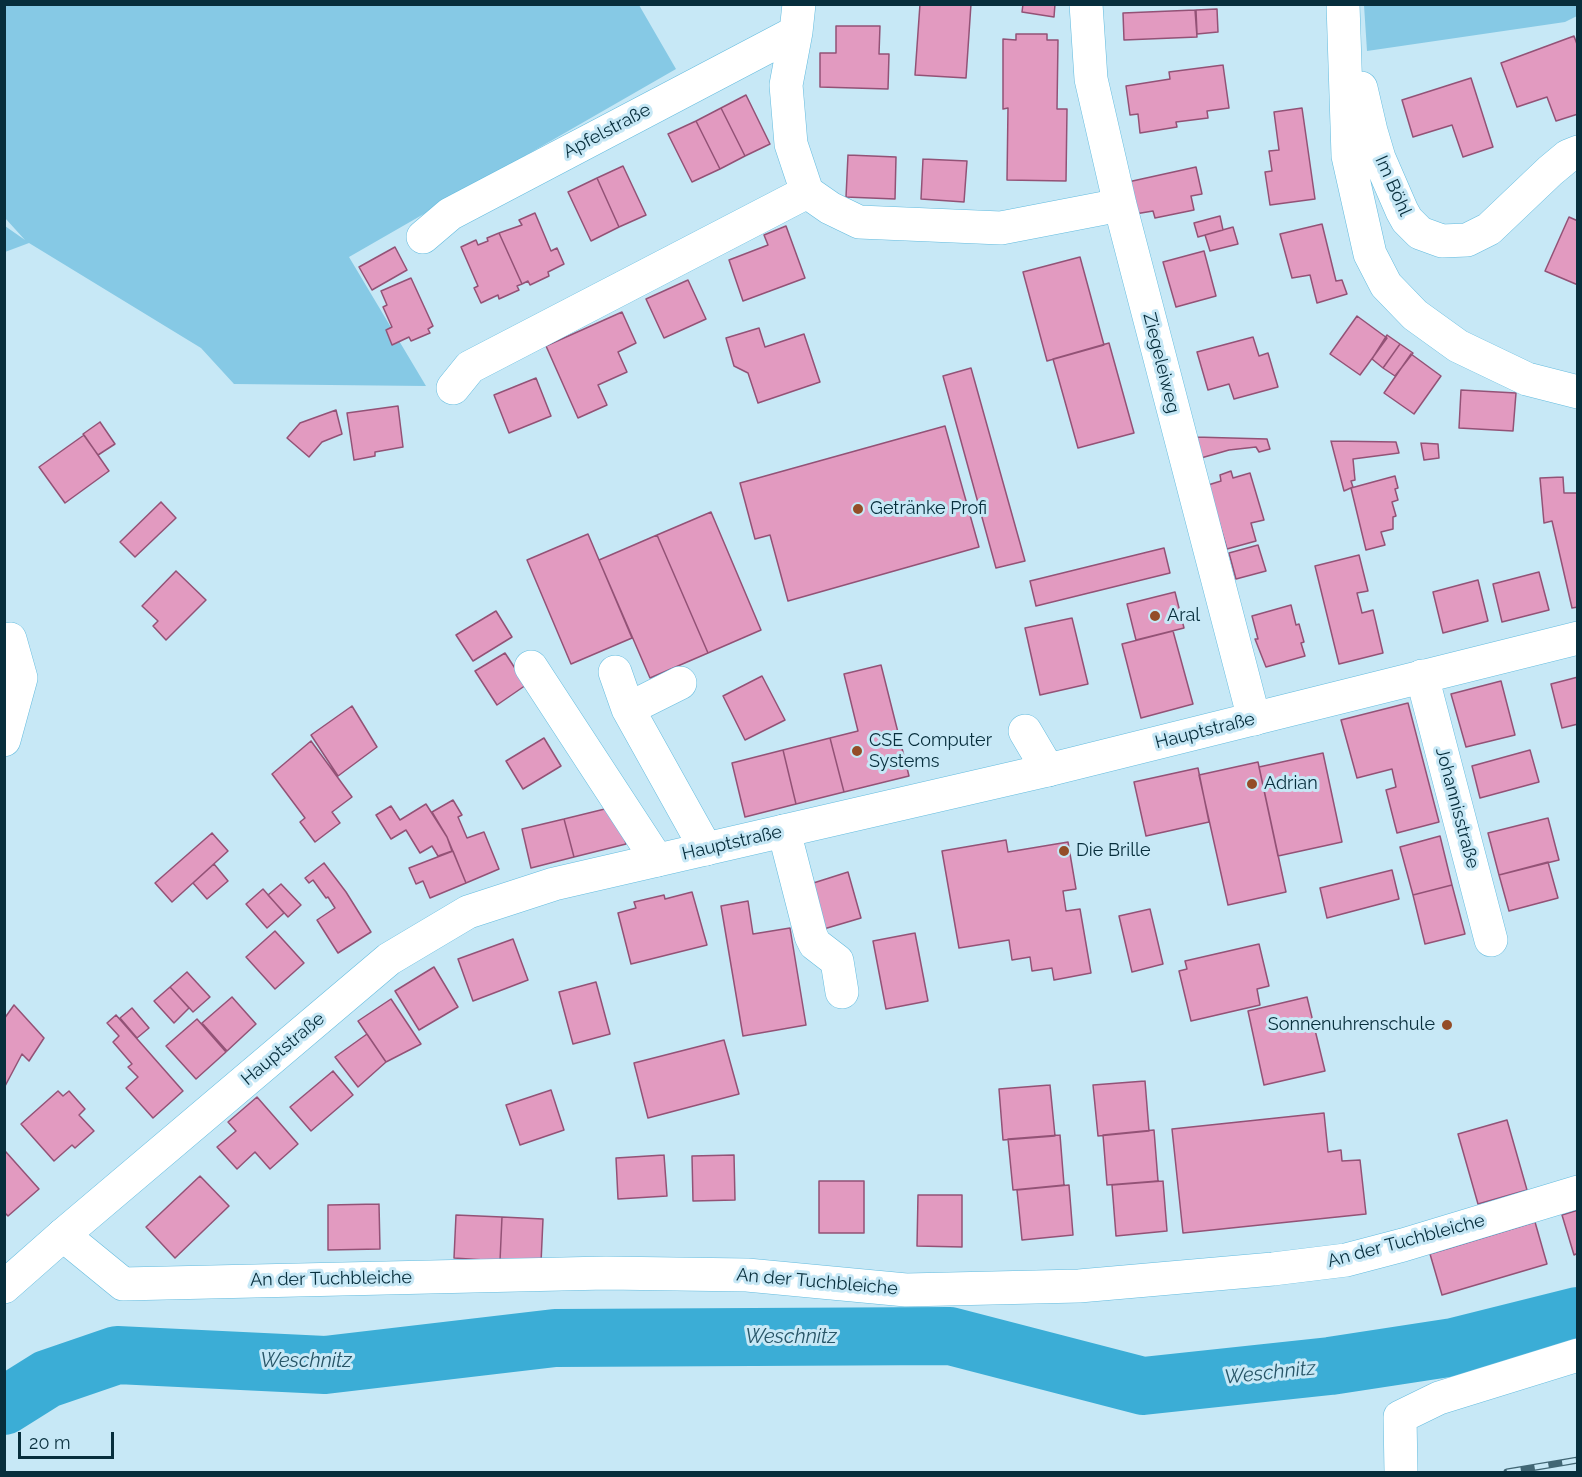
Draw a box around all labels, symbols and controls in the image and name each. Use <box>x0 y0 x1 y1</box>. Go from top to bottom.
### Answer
street label: Apfelstraße <box>560 99 654 163</box>
street label: Im Böhl <box>1370 153 1416 219</box>
street label: Ziegeleiweg <box>1138 310 1184 416</box>
place label: Getränke Profi <box>870 498 987 520</box>
marker: Getränke Profi <box>851 502 865 516</box>
place label: Aral <box>1167 605 1200 627</box>
marker: Aral <box>1148 609 1162 623</box>
street label: Hauptstraße <box>1153 708 1257 754</box>
place label: CSE Computer Systems <box>869 730 992 772</box>
marker: CSE Computer Systems <box>850 744 864 758</box>
street label: Johannisstraße <box>1430 745 1484 871</box>
place label: Adrian <box>1264 773 1318 795</box>
marker: Adrian <box>1245 777 1259 791</box>
street label: Hauptstraße <box>680 821 784 865</box>
place label: Die Brille <box>1076 840 1151 862</box>
marker: Die Brille <box>1057 844 1071 858</box>
street label: Hauptstraße <box>237 1008 329 1090</box>
place label: Sonnenuhrenschule <box>1268 1014 1435 1036</box>
marker: Sonnenuhrenschule <box>1440 1018 1454 1032</box>
street label: An der Tuchbleiche <box>1325 1210 1487 1272</box>
street label: An der Tuchbleiche <box>735 1264 899 1300</box>
street label: An der Tuchbleiche <box>250 1267 412 1291</box>
water label: Weschnitz <box>745 1325 837 1349</box>
water label: Weschnitz <box>260 1349 352 1373</box>
water label: Weschnitz <box>1223 1356 1317 1390</box>
scale bar <box>21 1420 117 1458</box>
text: 20 m <box>29 1432 71 1453</box>

